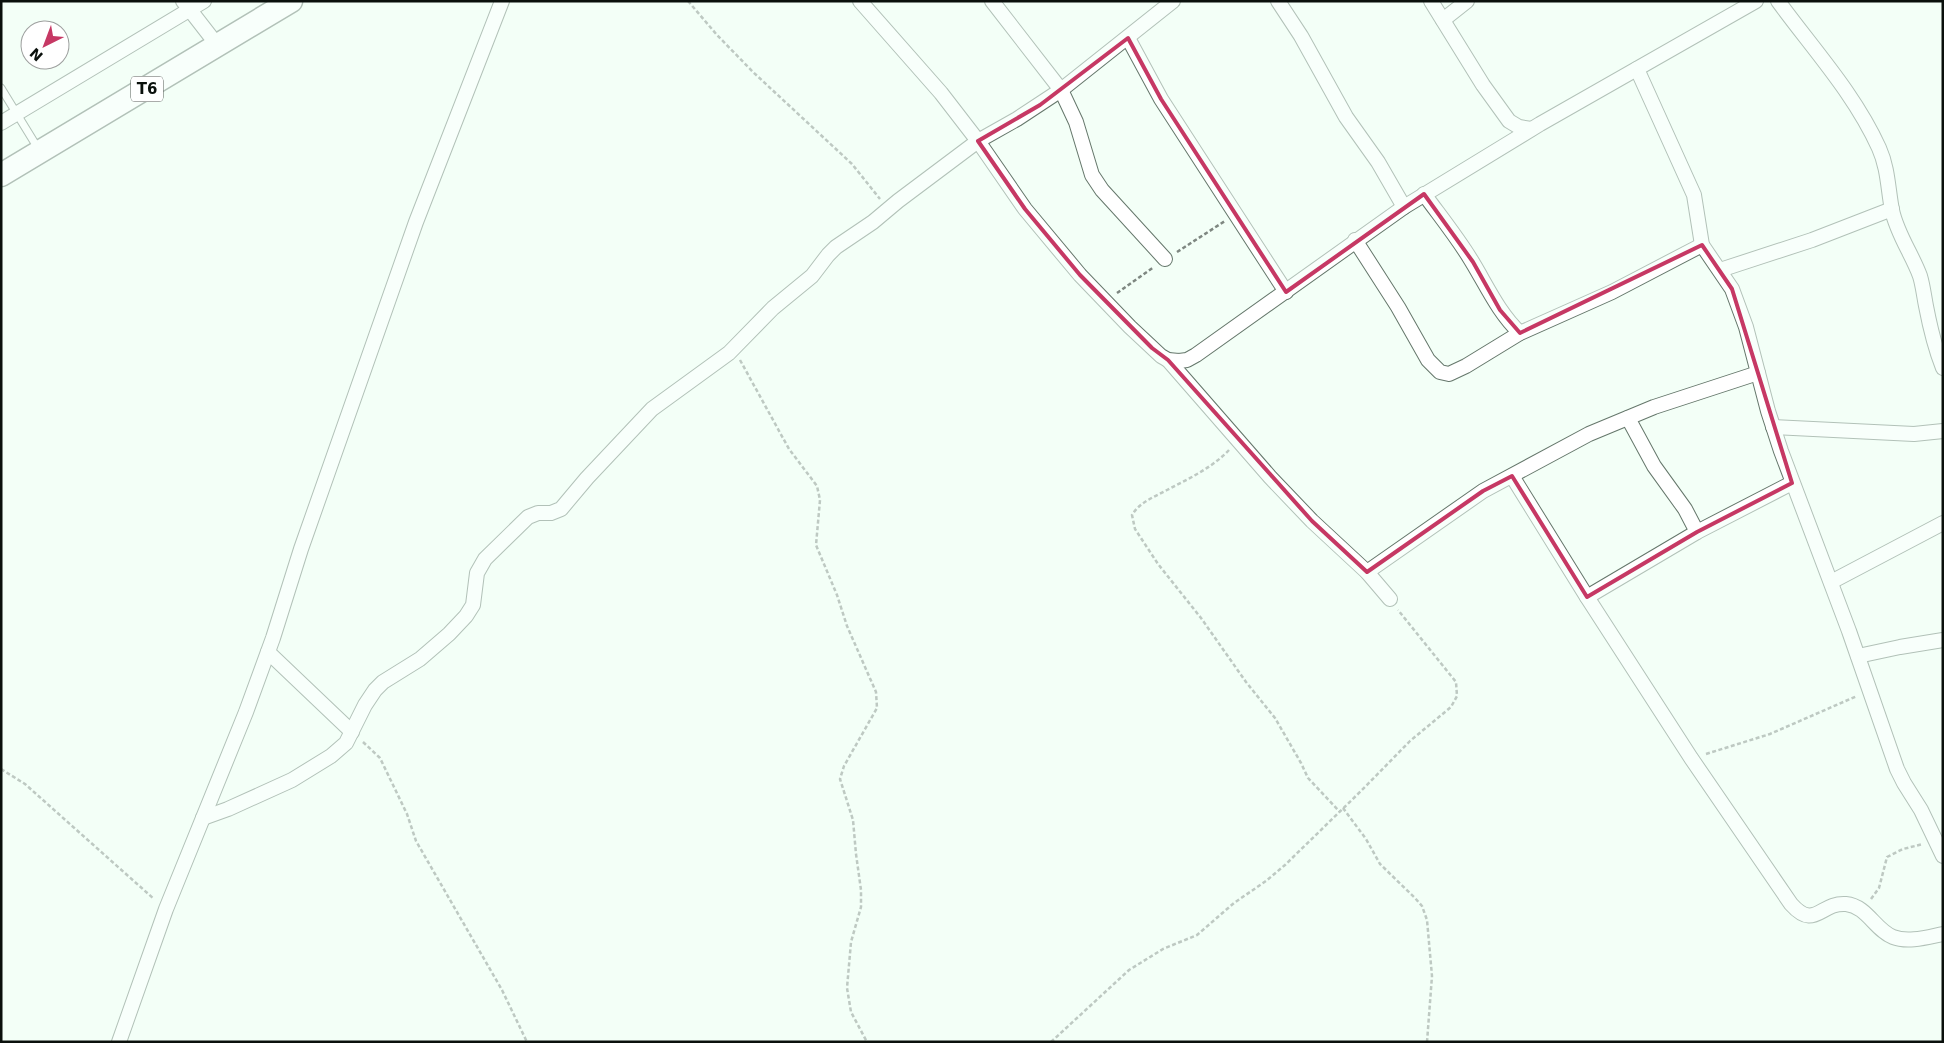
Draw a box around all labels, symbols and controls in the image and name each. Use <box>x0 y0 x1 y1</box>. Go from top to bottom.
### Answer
north arrow <box>20 20 70 70</box>
text: N <box>27 45 46 65</box>
road number: T6 <box>131 76 163 102</box>

